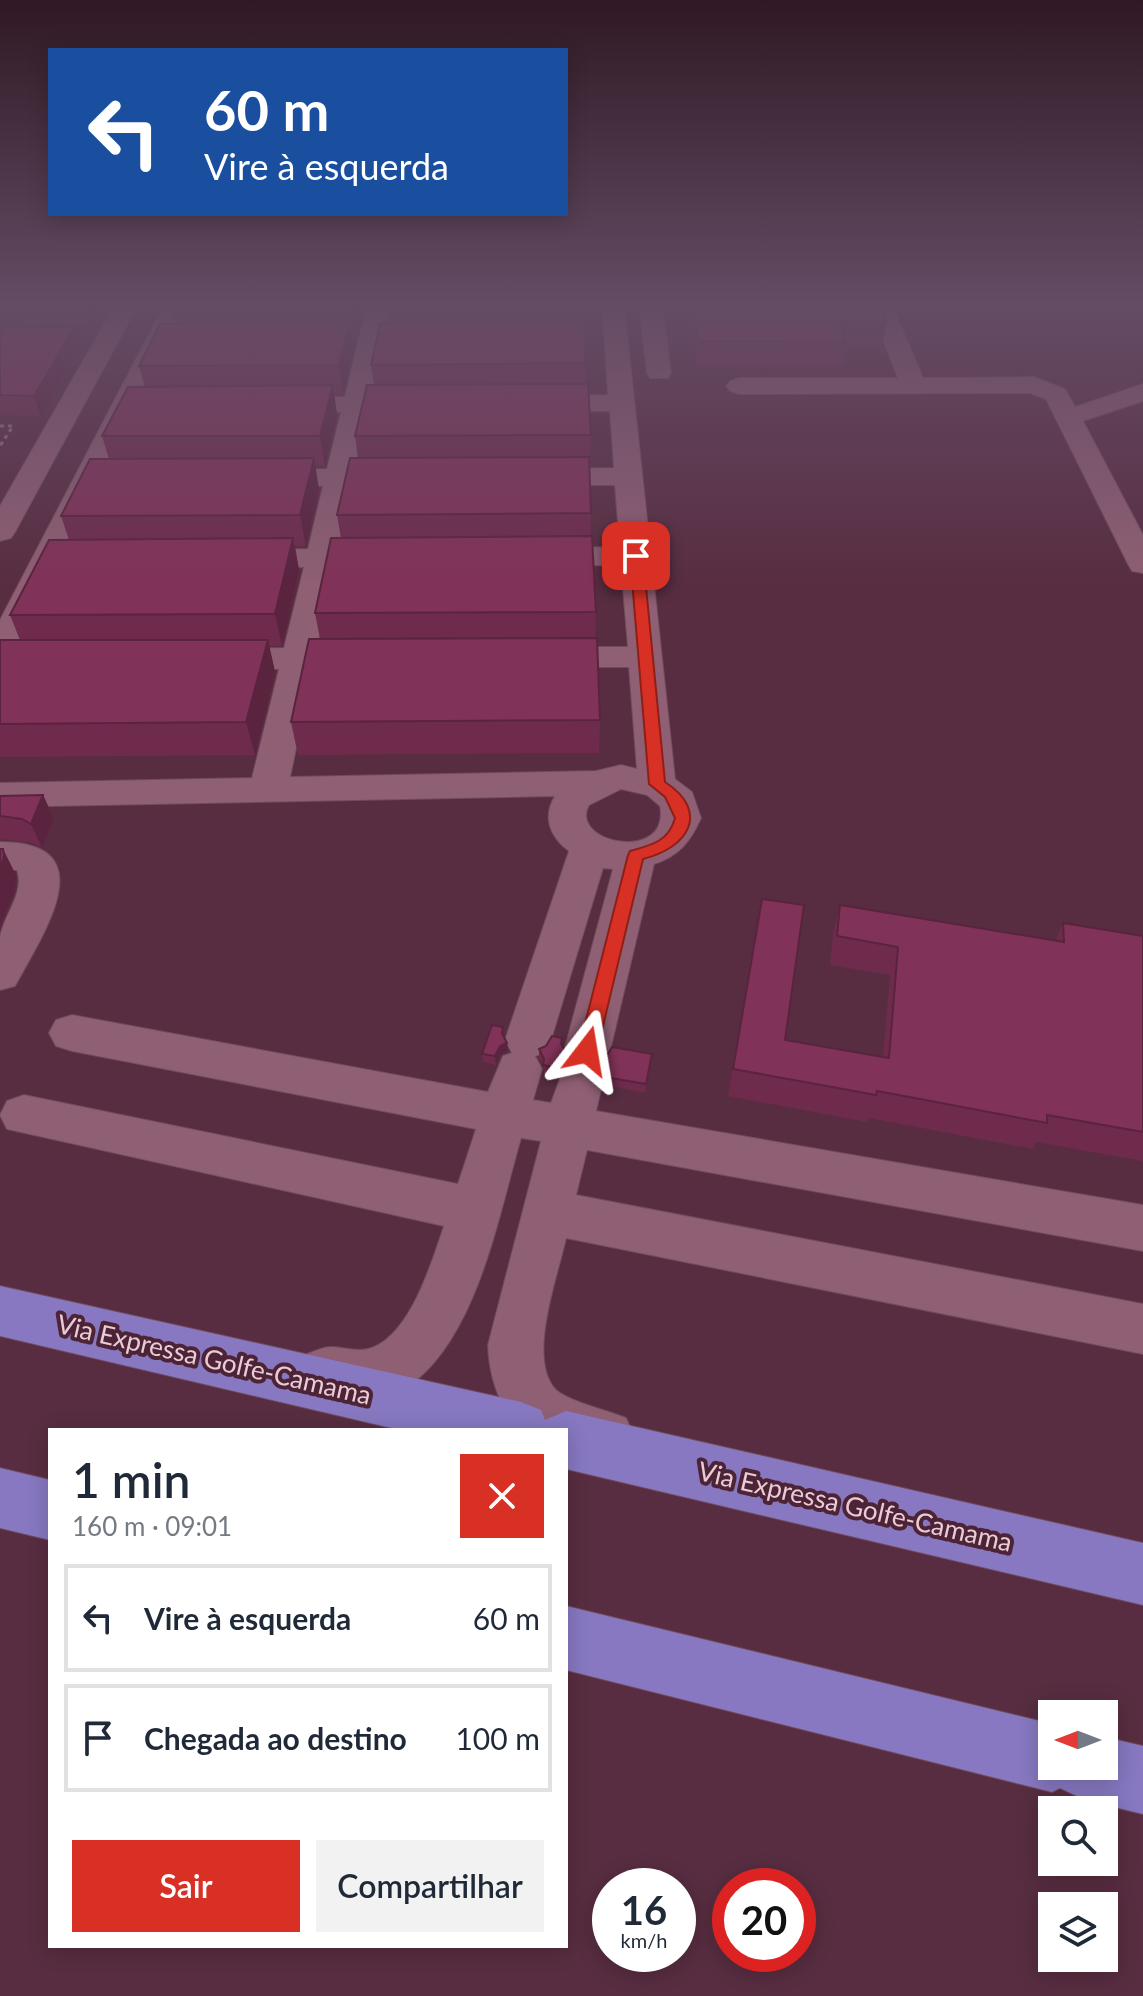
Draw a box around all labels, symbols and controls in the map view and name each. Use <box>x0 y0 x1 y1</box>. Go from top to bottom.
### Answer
text: 60 m <box>204 76 329 143</box>
icon: left <box>72 80 176 184</box>
text: Vire à esquerda <box>204 144 449 188</box>
pin <box>602 522 670 590</box>
icon: arrive <box>614 534 658 578</box>
position arrow <box>545 1009 629 1093</box>
street label: Via Expressa Golfe-Camama <box>54 1307 374 1411</box>
text: 1 min <box>72 1451 190 1508</box>
button: close <box>460 1454 544 1538</box>
street label: Via Expressa Golfe-Camama <box>695 1454 1015 1558</box>
text: 160 m · 09:01 <box>72 1510 232 1542</box>
icon: left <box>76 1596 120 1640</box>
text: Vire à esquerda <box>144 1600 351 1636</box>
text: 60 m <box>473 1600 540 1636</box>
north arrow <box>1038 1700 1118 1780</box>
map controls <box>1038 1700 1118 1972</box>
icon: arrive <box>76 1716 120 1760</box>
text: Chegada ao destino <box>144 1720 407 1756</box>
text: 100 m <box>455 1720 540 1756</box>
button: search <box>1038 1796 1118 1876</box>
button: Sair <box>72 1840 300 1932</box>
button: Compartilhar <box>316 1840 544 1932</box>
speed limit sign: 20 <box>712 1868 816 1972</box>
text: 16 <box>621 1886 667 1934</box>
button: layers <box>1038 1892 1118 1972</box>
text: km/h <box>621 1928 667 1952</box>

